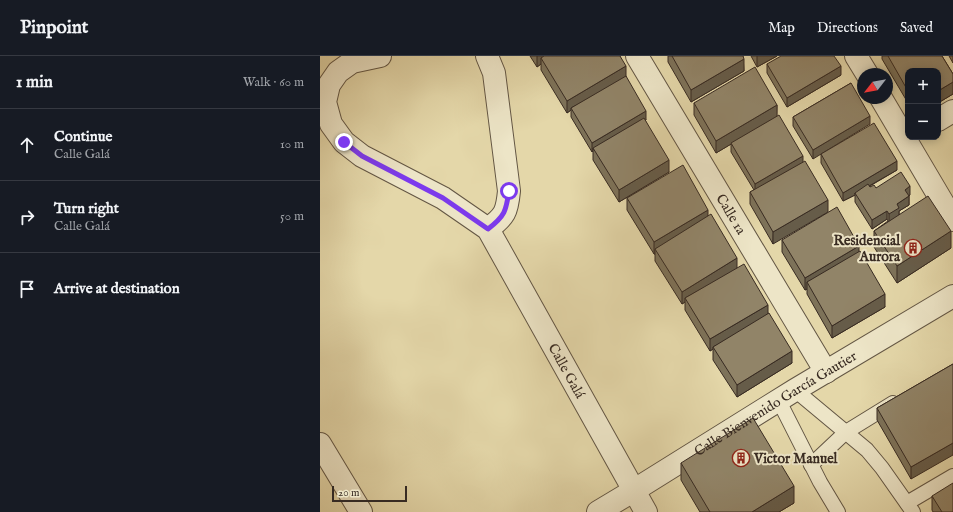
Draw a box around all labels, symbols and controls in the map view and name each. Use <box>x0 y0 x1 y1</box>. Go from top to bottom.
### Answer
text: Pinpoint <box>20 16 88 40</box>
text: Map <box>768 19 795 37</box>
text: Directions <box>817 19 878 37</box>
text: Saved <box>900 19 933 37</box>
north arrow <box>857 68 893 104</box>
map controls <box>905 68 941 140</box>
button: + <box>905 68 941 104</box>
text: 1 min <box>16 72 53 93</box>
text: Walk · 60 m <box>243 74 304 91</box>
button: − <box>905 104 941 140</box>
text: Continue <box>54 127 112 146</box>
route end <box>335 133 353 151</box>
icon: ahead <box>16 134 38 156</box>
text: 10 m <box>280 136 304 153</box>
text: Calle Galá <box>54 146 110 163</box>
route start <box>500 182 518 200</box>
street label: Calle 1a <box>711 191 750 239</box>
text: Turn right <box>54 199 119 218</box>
icon: right <box>16 206 38 228</box>
text: 50 m <box>280 208 304 225</box>
text: Calle Galá <box>54 218 110 235</box>
place label: Residencial Aurora <box>833 232 901 266</box>
building icon: Residencial Aurora <box>903 238 923 258</box>
icon: arrive <box>16 278 38 300</box>
text: Arrive at destination <box>54 279 180 298</box>
street label: Calle Galá <box>544 340 589 403</box>
street label: Calle Bienvenido García Gautier <box>691 347 860 461</box>
building icon: Victor Manuel <box>731 448 751 468</box>
place label: Victor Manuel <box>753 450 839 468</box>
scale bar <box>332 484 407 503</box>
text: 20 m <box>338 486 359 500</box>

